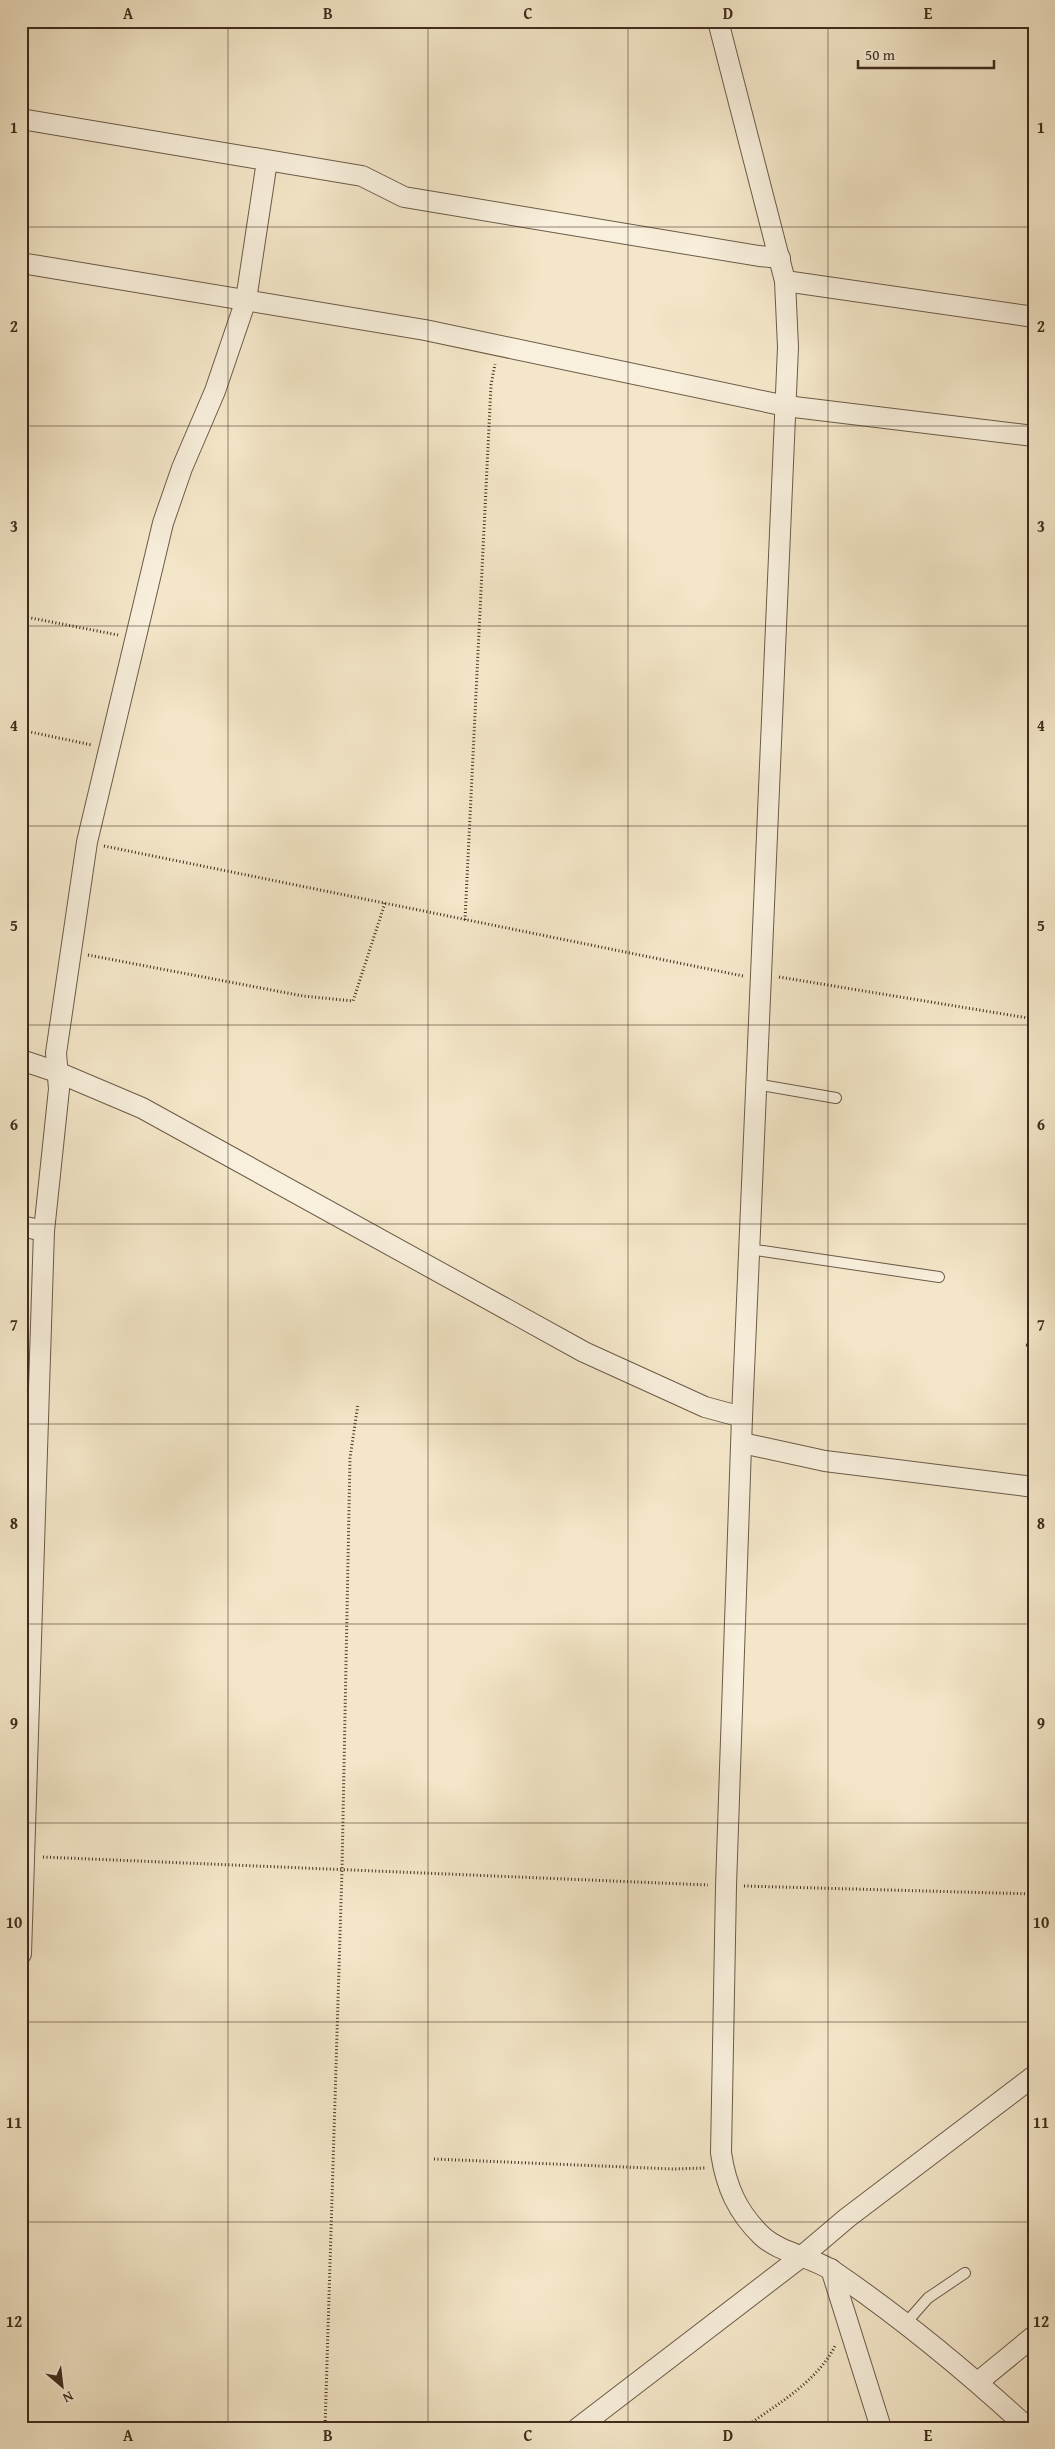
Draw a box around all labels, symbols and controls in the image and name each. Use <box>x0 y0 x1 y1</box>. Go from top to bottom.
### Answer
text: A <box>123 1 134 25</box>
text: B <box>323 1 333 25</box>
text: C <box>523 1 533 25</box>
text: D <box>723 1 733 25</box>
text: E <box>924 1 933 25</box>
scale bar <box>858 38 994 70</box>
text: 50 m <box>865 44 896 65</box>
text: 1 <box>10 115 18 139</box>
text: 1 <box>1037 115 1045 139</box>
text: 2 <box>10 314 18 338</box>
text: 2 <box>1037 314 1045 338</box>
text: 3 <box>10 514 18 538</box>
text: 3 <box>1037 514 1045 538</box>
text: 4 <box>10 713 18 737</box>
text: 4 <box>1037 713 1045 737</box>
text: 5 <box>10 913 18 937</box>
text: 5 <box>1037 913 1045 937</box>
text: 6 <box>10 1112 18 1136</box>
text: 6 <box>1037 1112 1045 1136</box>
text: 7 <box>10 1312 18 1336</box>
text: 7 <box>1037 1312 1045 1336</box>
text: 8 <box>10 1511 18 1535</box>
text: 8 <box>1037 1511 1045 1535</box>
text: 9 <box>10 1711 18 1735</box>
text: 9 <box>1037 1711 1045 1735</box>
text: 10 <box>6 1910 22 1934</box>
text: 10 <box>1033 1910 1049 1934</box>
text: 11 <box>6 2110 22 2134</box>
text: 11 <box>1033 2110 1049 2134</box>
text: 12 <box>6 2309 22 2333</box>
text: 12 <box>1033 2309 1049 2333</box>
north arrow <box>38 2362 88 2412</box>
text: N <box>59 2386 77 2409</box>
text: A <box>123 2423 134 2447</box>
text: B <box>323 2423 333 2447</box>
text: C <box>523 2423 533 2447</box>
text: D <box>723 2423 733 2447</box>
text: E <box>924 2423 933 2447</box>

